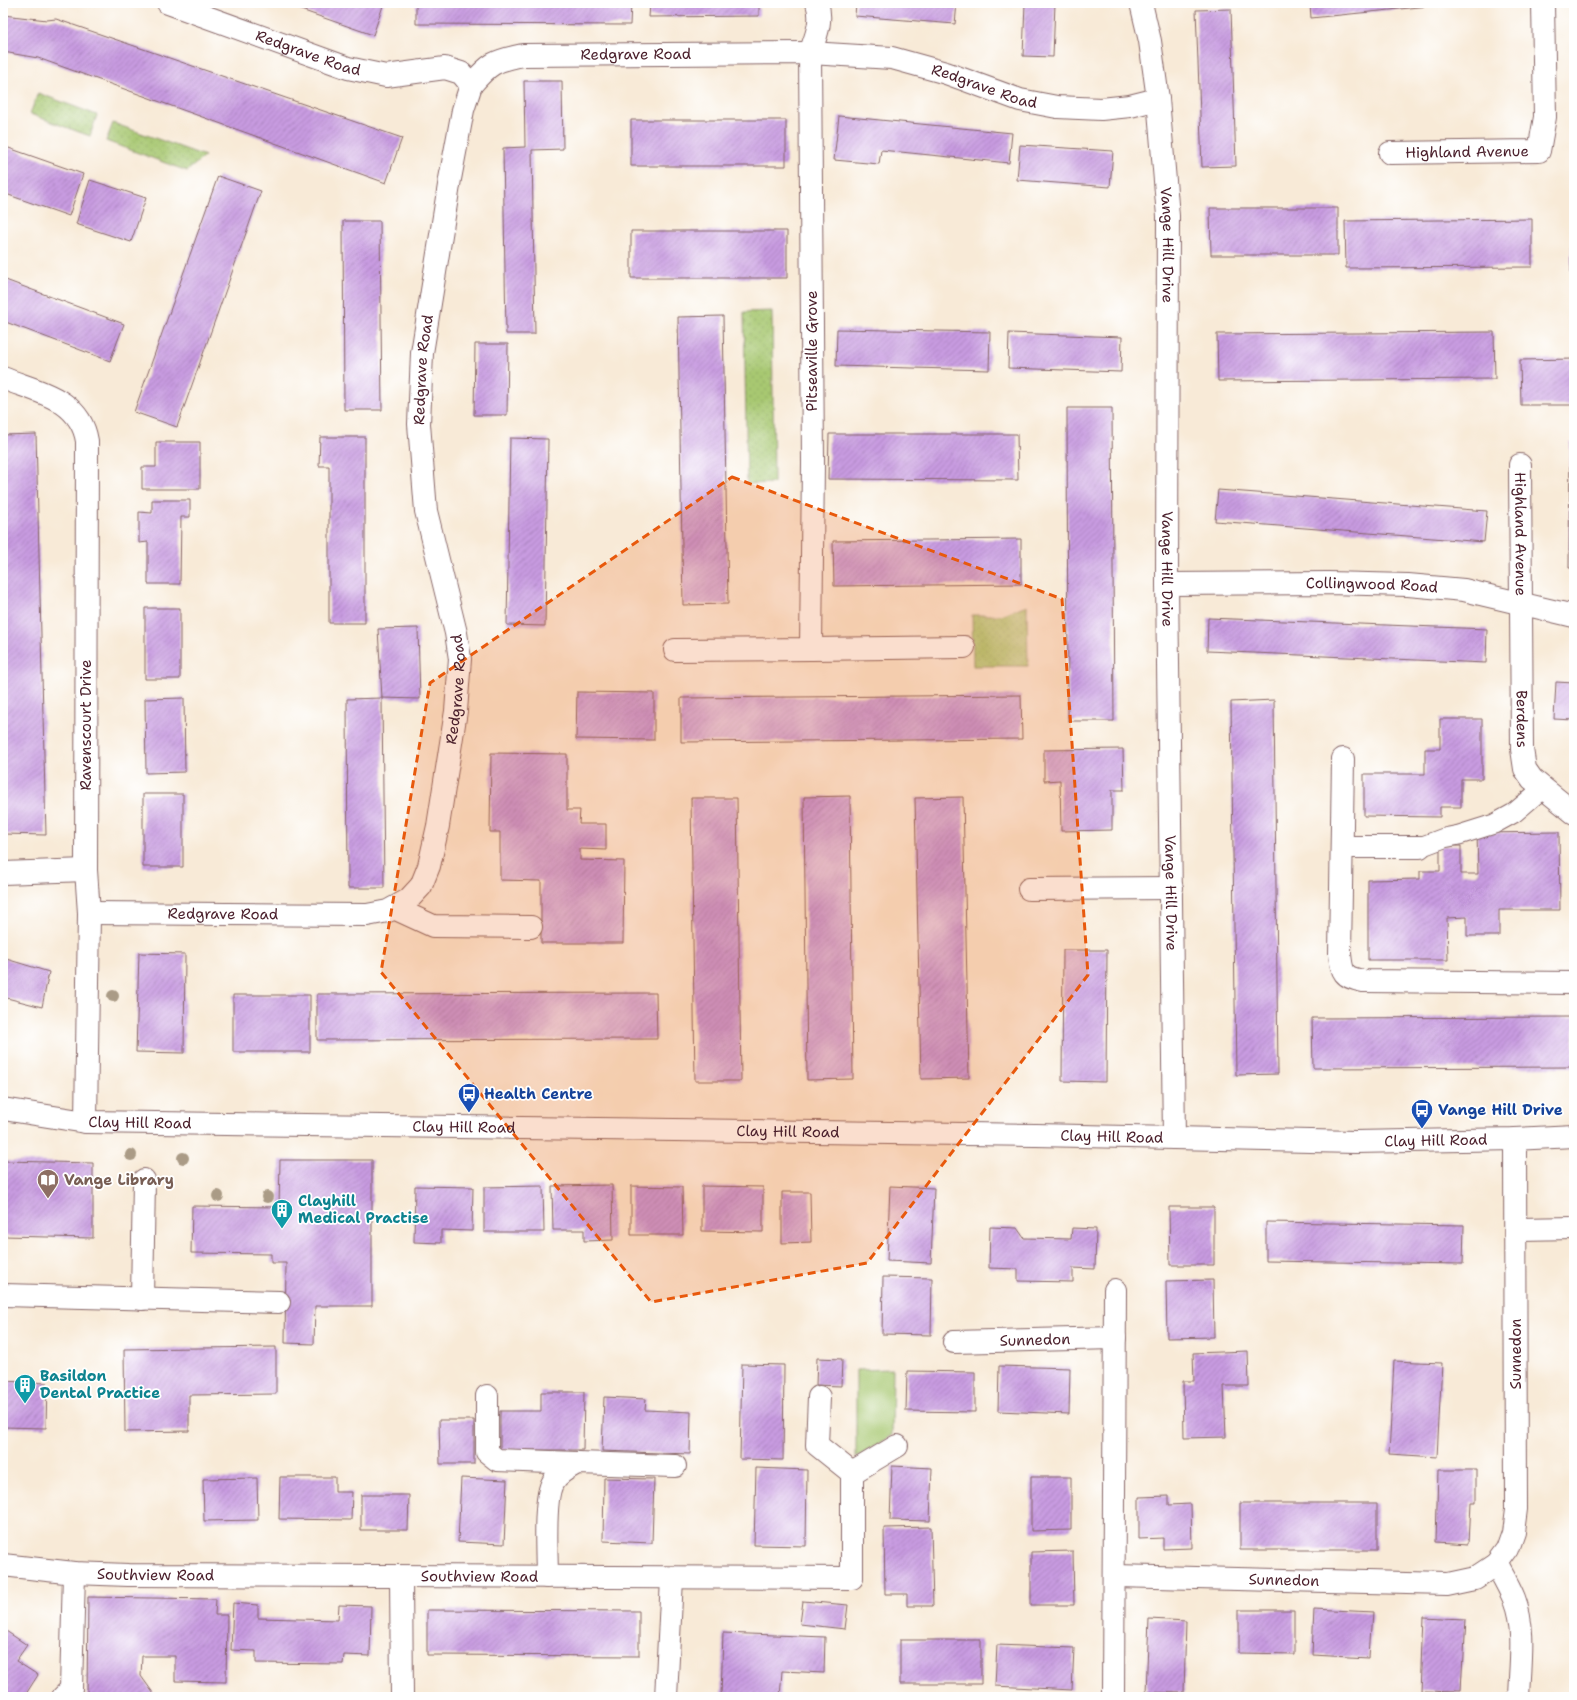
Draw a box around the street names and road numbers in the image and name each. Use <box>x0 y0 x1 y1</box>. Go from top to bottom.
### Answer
street label: Redgrave Road <box>253 25 363 81</box>
street label: Redgrave Road <box>581 44 692 65</box>
street label: Redgrave Road <box>929 59 1039 113</box>
street label: Highland Avenue <box>1405 141 1529 163</box>
street label: Vange Hill Drive <box>1156 186 1178 303</box>
street label: Pitseaville Grove <box>802 290 822 412</box>
street label: Redgrave Road <box>409 313 438 425</box>
street label: Highland Avenue <box>1510 472 1531 596</box>
street label: Vange Hill Drive <box>1157 511 1178 627</box>
street label: Collingwood Road <box>1306 573 1439 598</box>
street label: Redgrave Road <box>441 632 470 746</box>
street label: Ravenscourt Drive <box>76 659 96 791</box>
street label: Berdens <box>1512 690 1532 748</box>
street label: Vange Hill Drive <box>1160 835 1182 951</box>
street label: Redgrave Road <box>168 904 279 924</box>
street label: Clay Hill Road <box>88 1112 192 1133</box>
street label: Clay Hill Road <box>412 1116 516 1138</box>
street label: Clay Hill Road <box>736 1121 840 1142</box>
street label: Clay Hill Road <box>1060 1126 1164 1148</box>
street label: Clay Hill Road <box>1384 1130 1488 1151</box>
street label: Sunnedon <box>1506 1319 1526 1389</box>
street label: Sunnedon <box>999 1329 1071 1351</box>
street label: Southview Road <box>97 1564 215 1585</box>
street label: Southview Road <box>421 1566 539 1587</box>
street label: Sunnedon <box>1248 1569 1320 1591</box>

